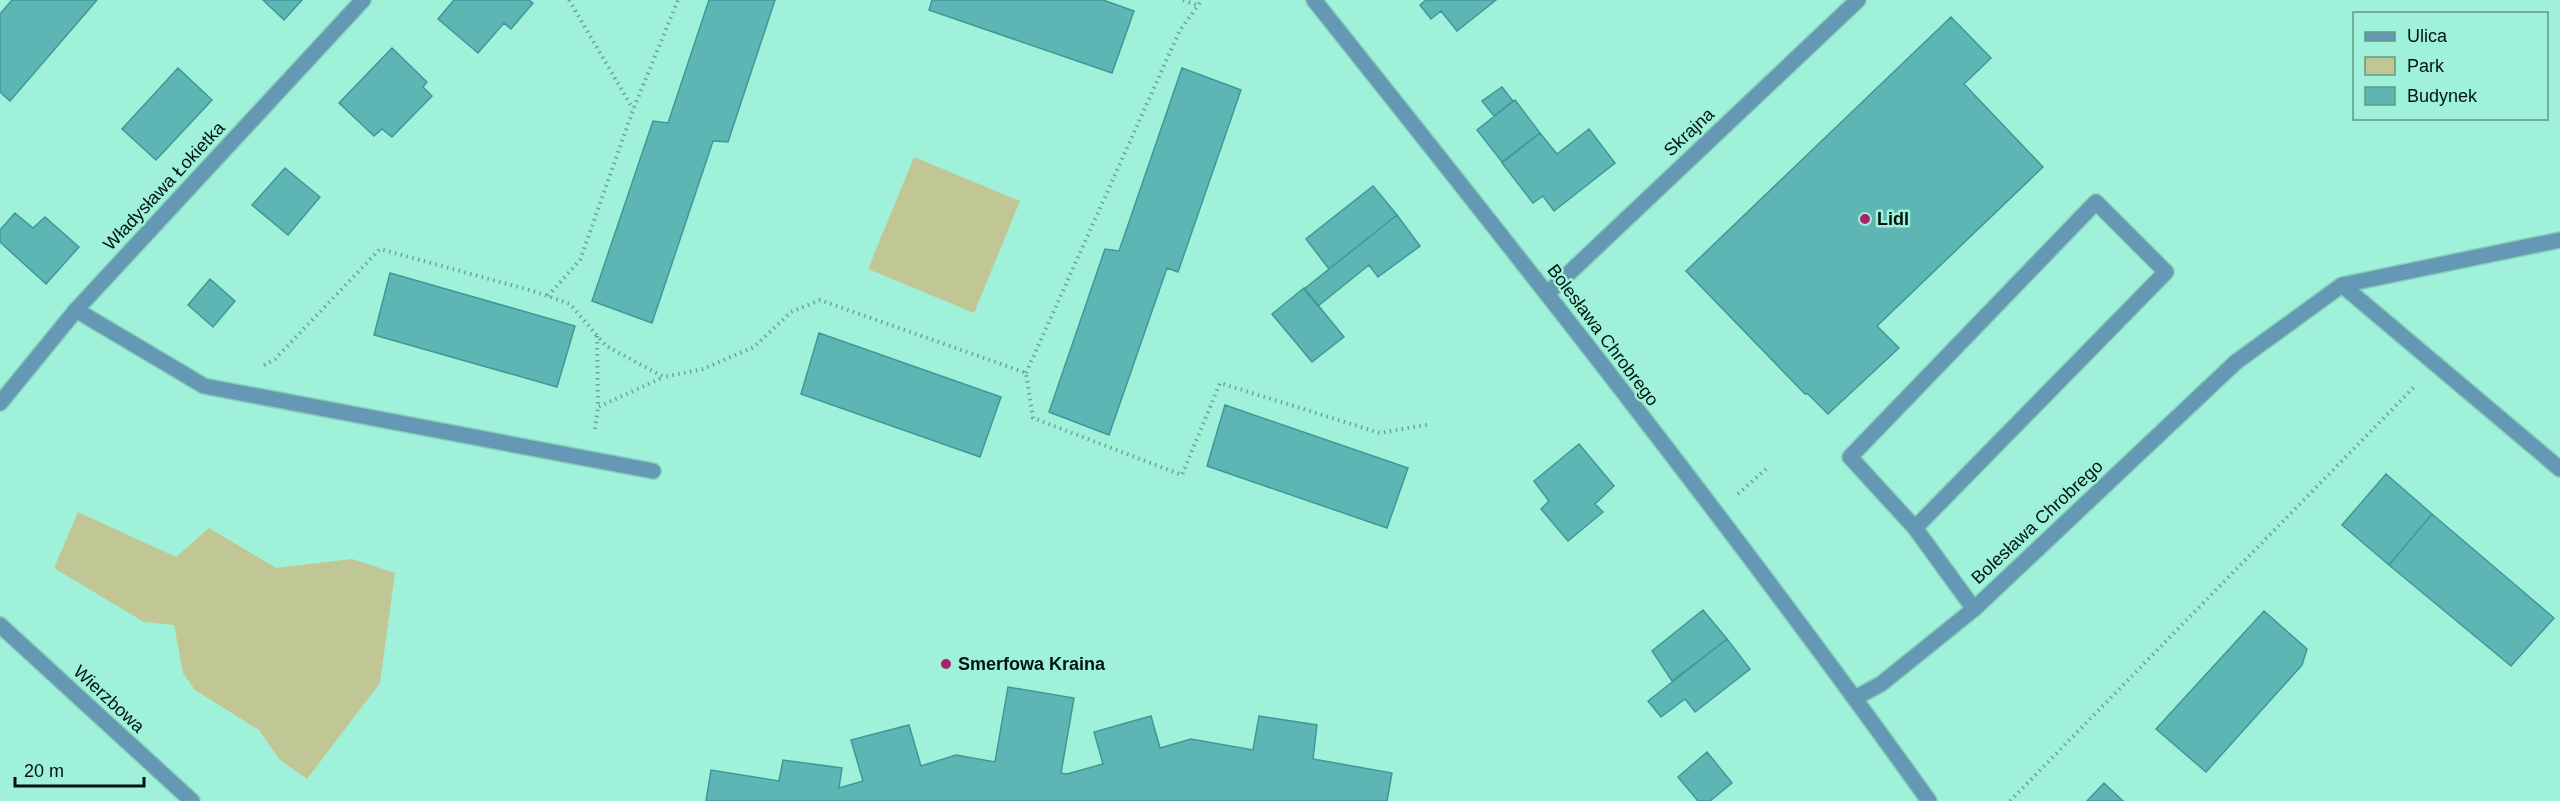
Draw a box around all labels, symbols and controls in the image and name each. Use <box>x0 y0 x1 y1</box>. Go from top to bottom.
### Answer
legend <box>2353 12 2548 120</box>
text: Ulica <box>2407 26 2448 46</box>
text: Park <box>2407 56 2445 76</box>
text: Budynek <box>2407 86 2478 106</box>
street label: Skrajna <box>1660 103 1719 160</box>
street label: Władysława Łokietka <box>99 117 229 254</box>
place label: Lidl <box>1877 209 1909 229</box>
marker: Lidl <box>1858 212 1872 226</box>
street label: Bolesława Chrobrego <box>1543 260 1663 410</box>
street label: Bolesława Chrobrego <box>1967 456 2107 588</box>
place label: Smerfowa Kraina <box>958 654 1106 674</box>
marker: Smerfowa Kraina <box>939 657 953 671</box>
street label: Wierzbowa <box>70 661 149 737</box>
scale bar <box>15 750 144 788</box>
text: 20 m <box>24 761 64 781</box>

